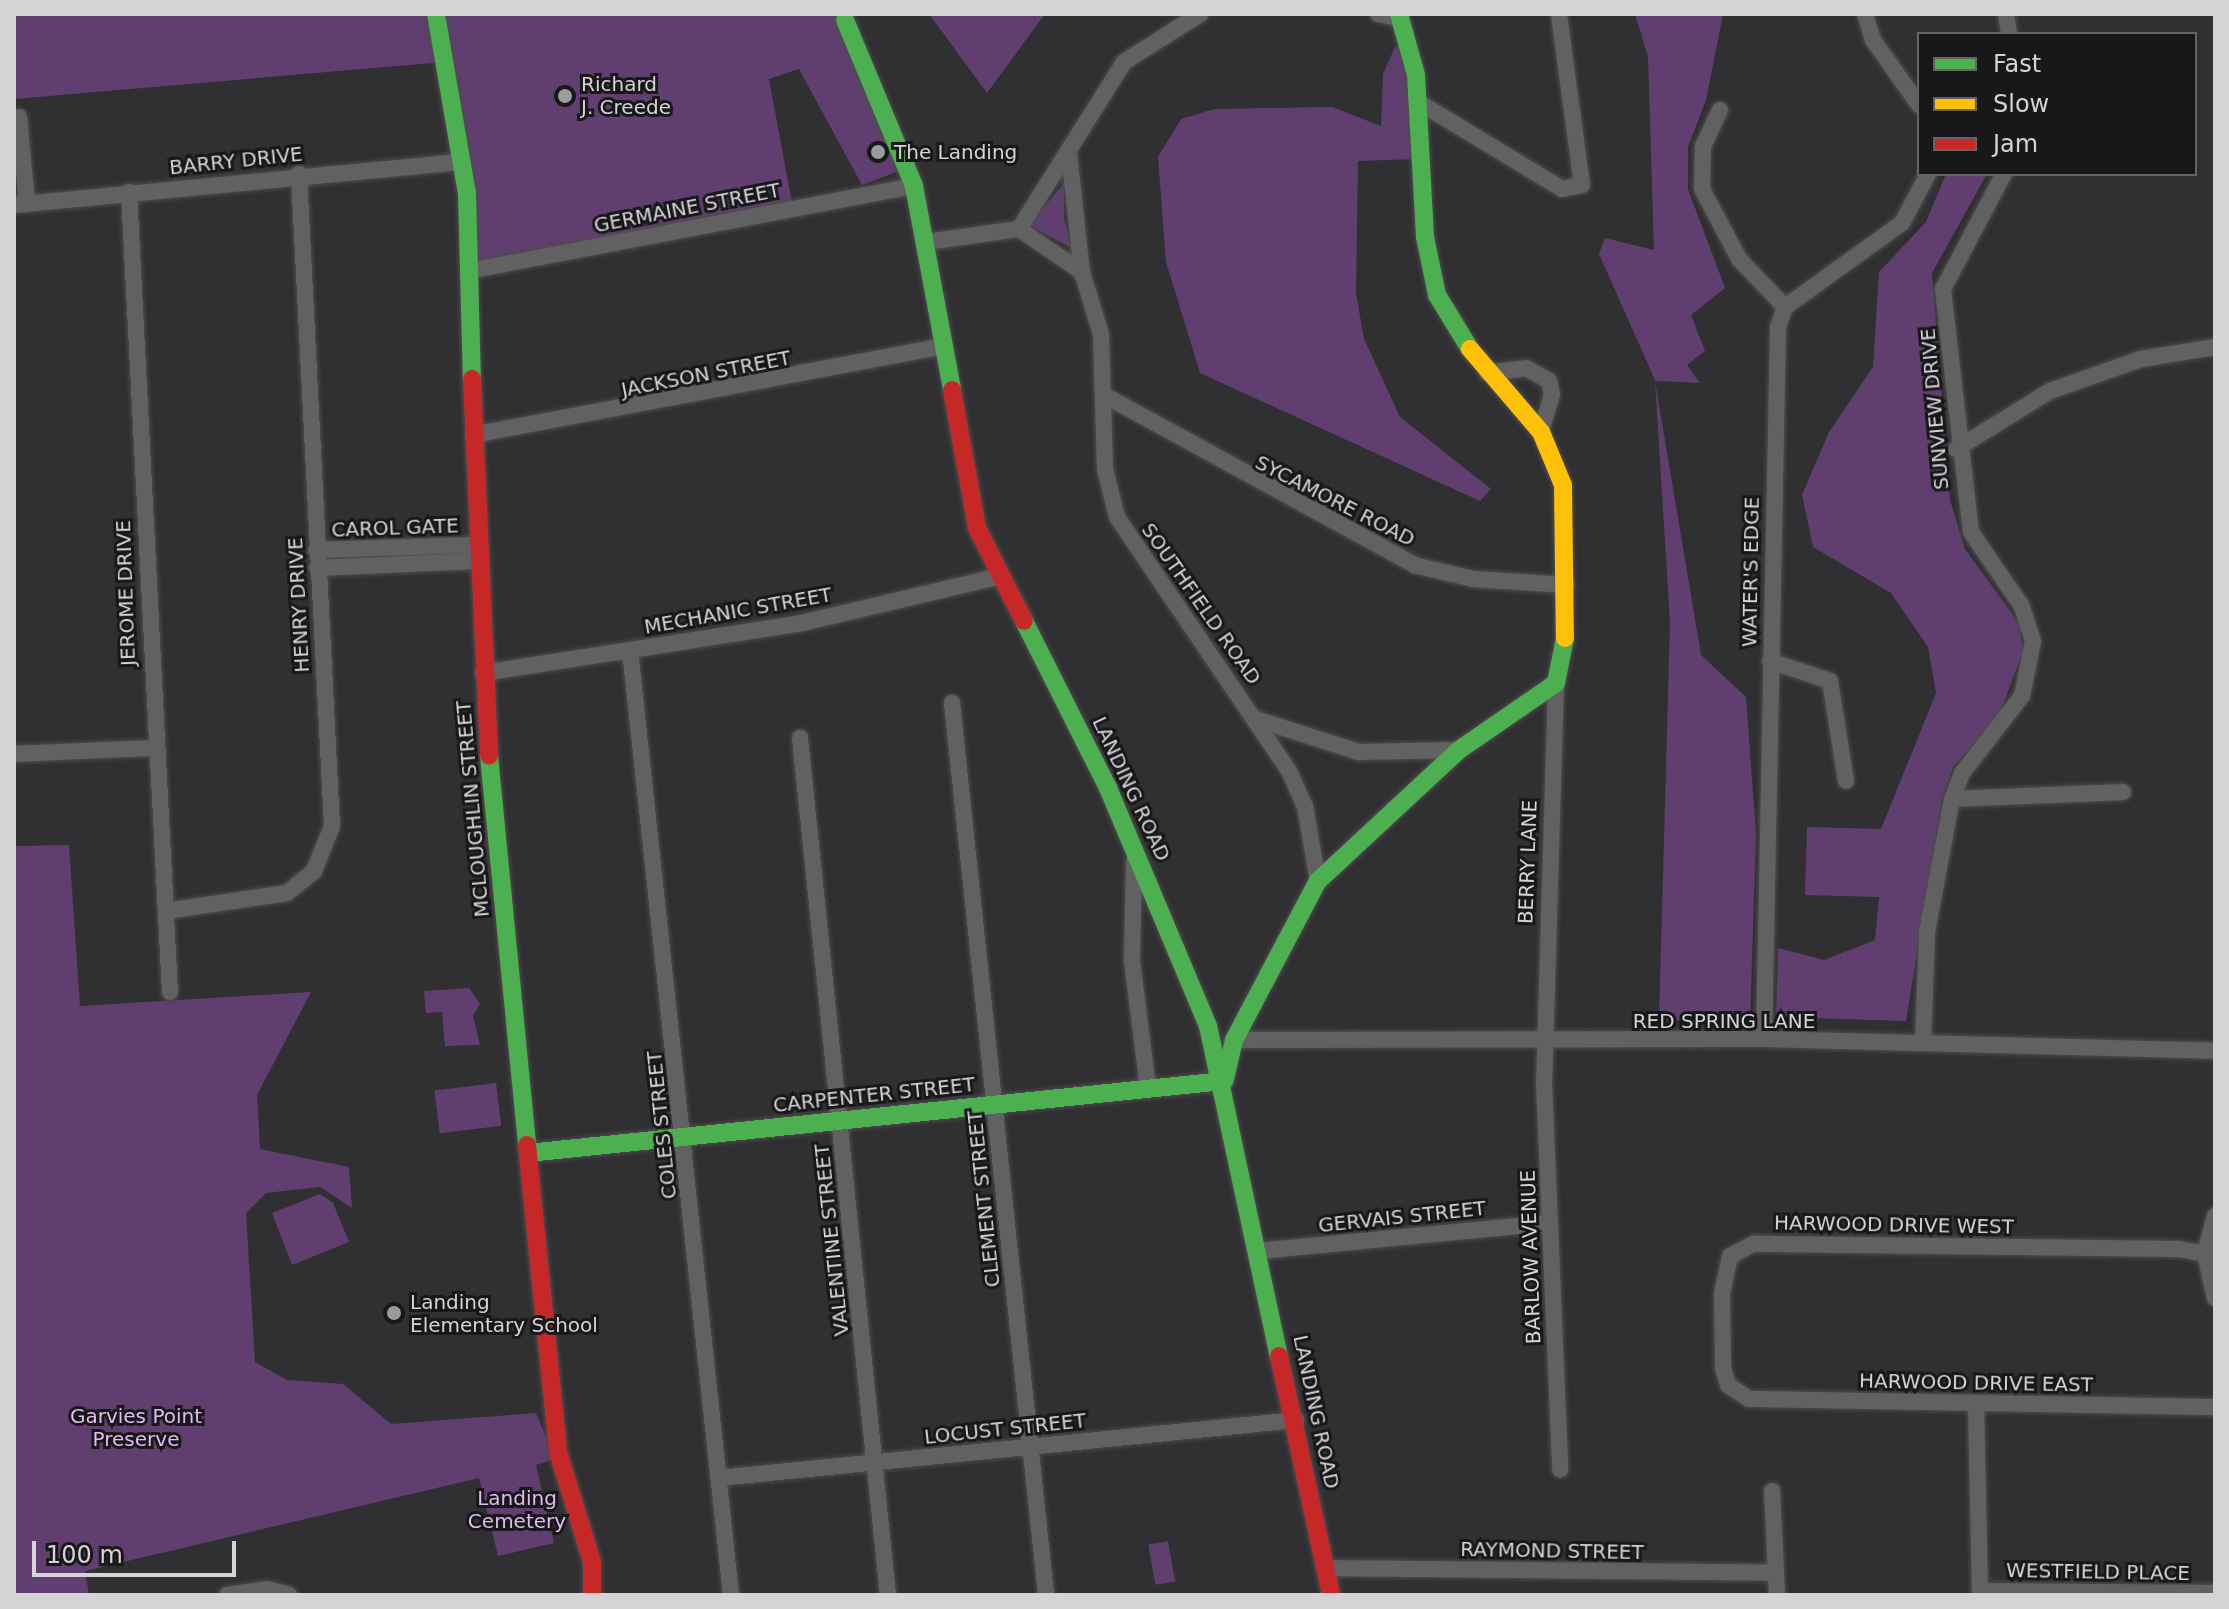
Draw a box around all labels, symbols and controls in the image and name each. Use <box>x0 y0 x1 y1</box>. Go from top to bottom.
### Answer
legend <box>1917 32 2197 176</box>
text: Fast <box>1993 50 2041 78</box>
place label: Richard J. Creede <box>581 72 671 119</box>
marker: Richard J. Creede <box>556 87 574 105</box>
text: Slow <box>1993 90 2049 118</box>
text: Jam <box>1993 130 2038 158</box>
place label: The Landing <box>894 140 1017 164</box>
street label: BARRY DRIVE <box>168 142 304 180</box>
marker: The Landing <box>869 143 887 161</box>
street label: GERMAINE STREET <box>592 178 782 238</box>
street label: SUNVIEW DRIVE <box>1916 327 1954 491</box>
street label: JACKSON STREET <box>619 346 793 402</box>
street label: SYCAMORE ROAD <box>1251 450 1419 552</box>
street label: WATER'S EDGE <box>1738 497 1764 647</box>
street label: CAROL GATE <box>331 514 459 542</box>
street label: SOUTHFIELD ROAD <box>1136 519 1266 689</box>
street label: JEROME DRIVE <box>111 520 141 666</box>
street label: HENRY DRIVE <box>283 537 315 673</box>
street label: MECHANIC STREET <box>642 583 834 639</box>
street label: MCLOUGHLIN STREET <box>452 700 494 918</box>
street label: LANDING ROAD <box>1087 713 1175 865</box>
street label: BERRY LANE <box>1514 799 1542 925</box>
street label: RED SPRING LANE <box>1633 1009 1815 1033</box>
street label: COLES STREET <box>642 1050 682 1200</box>
street label: CARPENTER STREET <box>772 1072 976 1118</box>
street label: CLEMENT STREET <box>963 1109 1005 1289</box>
street label: VALENTINE STREET <box>810 1143 854 1337</box>
street label: BARLOW AVENUE <box>1516 1169 1546 1345</box>
street label: GERVAIS STREET <box>1317 1196 1487 1238</box>
street label: HARWOOD DRIVE WEST <box>1774 1211 2014 1239</box>
place label: Landing Elementary School <box>410 1290 598 1337</box>
marker: Landing Elementary School <box>385 1304 403 1322</box>
street label: LANDING ROAD <box>1288 1333 1344 1491</box>
street label: HARWOOD DRIVE EAST <box>1859 1369 2093 1397</box>
park label: Garvies Point Preserve <box>70 1405 202 1452</box>
street label: LOCUST STREET <box>923 1409 1087 1449</box>
park label: Landing Cemetery <box>468 1487 566 1534</box>
scale bar <box>36 1525 240 1575</box>
street label: RAYMOND STREET <box>1460 1537 1644 1565</box>
text: 100 m <box>46 1541 123 1569</box>
street label: WESTFIELD PLACE <box>2006 1558 2190 1586</box>

